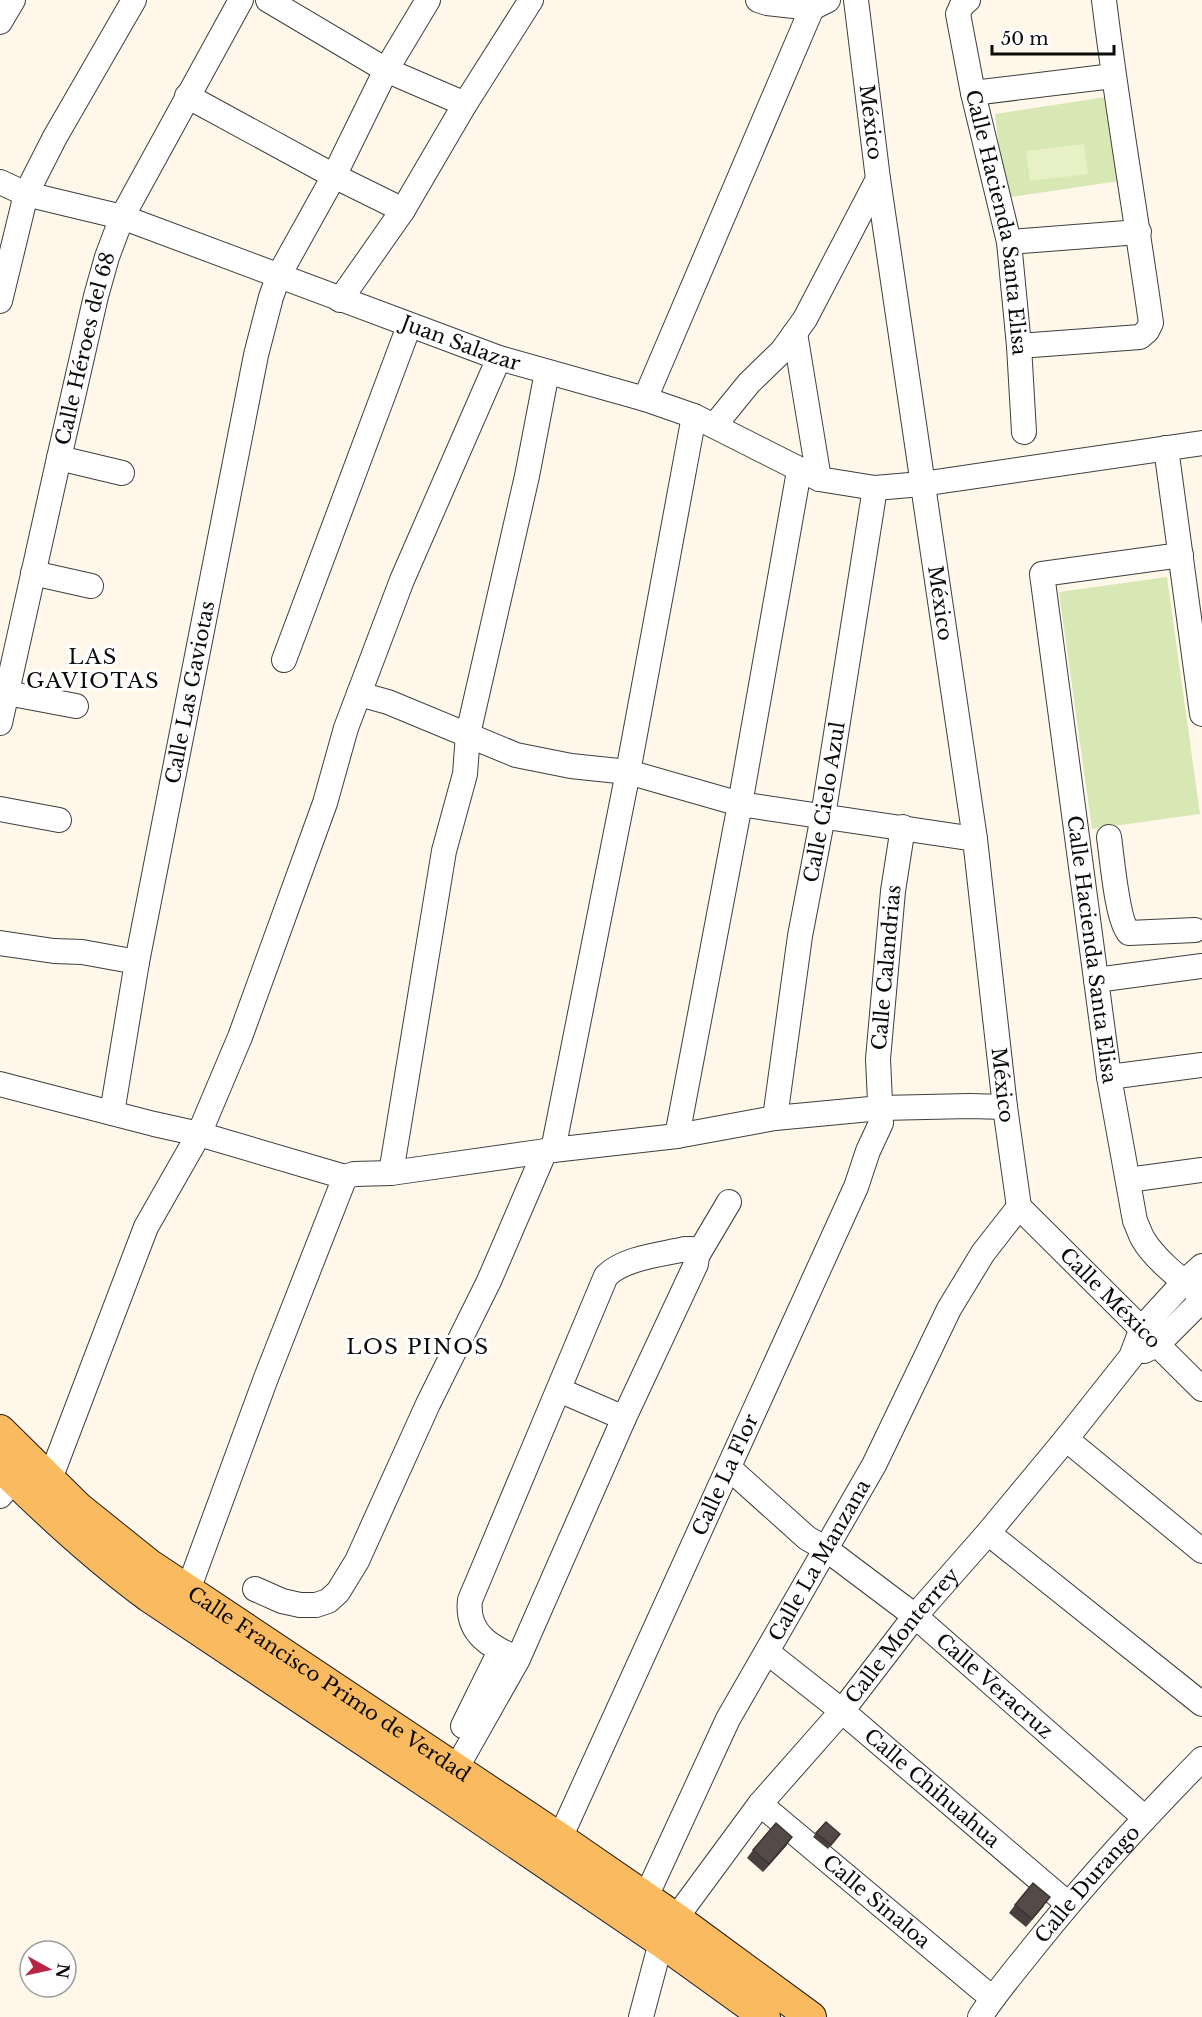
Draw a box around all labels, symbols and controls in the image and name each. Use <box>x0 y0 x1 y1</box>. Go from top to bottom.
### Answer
scale bar <box>992 18 1114 56</box>
text: 50 m <box>1001 28 1049 50</box>
street label: México <box>854 83 888 161</box>
street label: Calle Hacienda Santa Elisa <box>961 87 1032 357</box>
street label: Calle Héroes del 68 <box>50 249 120 447</box>
street label: Juan Salazar <box>395 310 523 376</box>
street label: México <box>923 564 958 642</box>
street label: Calle Las Gaviotas <box>160 599 220 786</box>
district label: LAS GAVIOTAS <box>26 644 160 694</box>
street label: Calle Cielo Azul <box>799 720 850 884</box>
street label: Calle Hacienda Santa Elisa <box>1062 814 1122 1086</box>
street label: Calle Calandrias <box>867 883 906 1051</box>
street label: México <box>986 1046 1019 1124</box>
street label: Calle México <box>1055 1243 1166 1353</box>
district label: LOS PINOS <box>346 1334 490 1360</box>
street label: Calle La Flor <box>687 1410 763 1539</box>
street label: Calle La Manzana <box>763 1474 876 1645</box>
street label: Calle Monterrey <box>840 1563 964 1708</box>
street label: Calle Francisco Primo de Verdad <box>183 1581 475 1787</box>
street label: Calle Veracruz <box>931 1628 1058 1744</box>
street label: Calle Chihuahua <box>860 1724 1005 1853</box>
street label: Calle Durango <box>1030 1820 1145 1948</box>
street label: Calle Sinaloa <box>818 1850 936 1954</box>
north arrow <box>18 1939 78 1999</box>
text: N <box>52 1962 74 1980</box>

